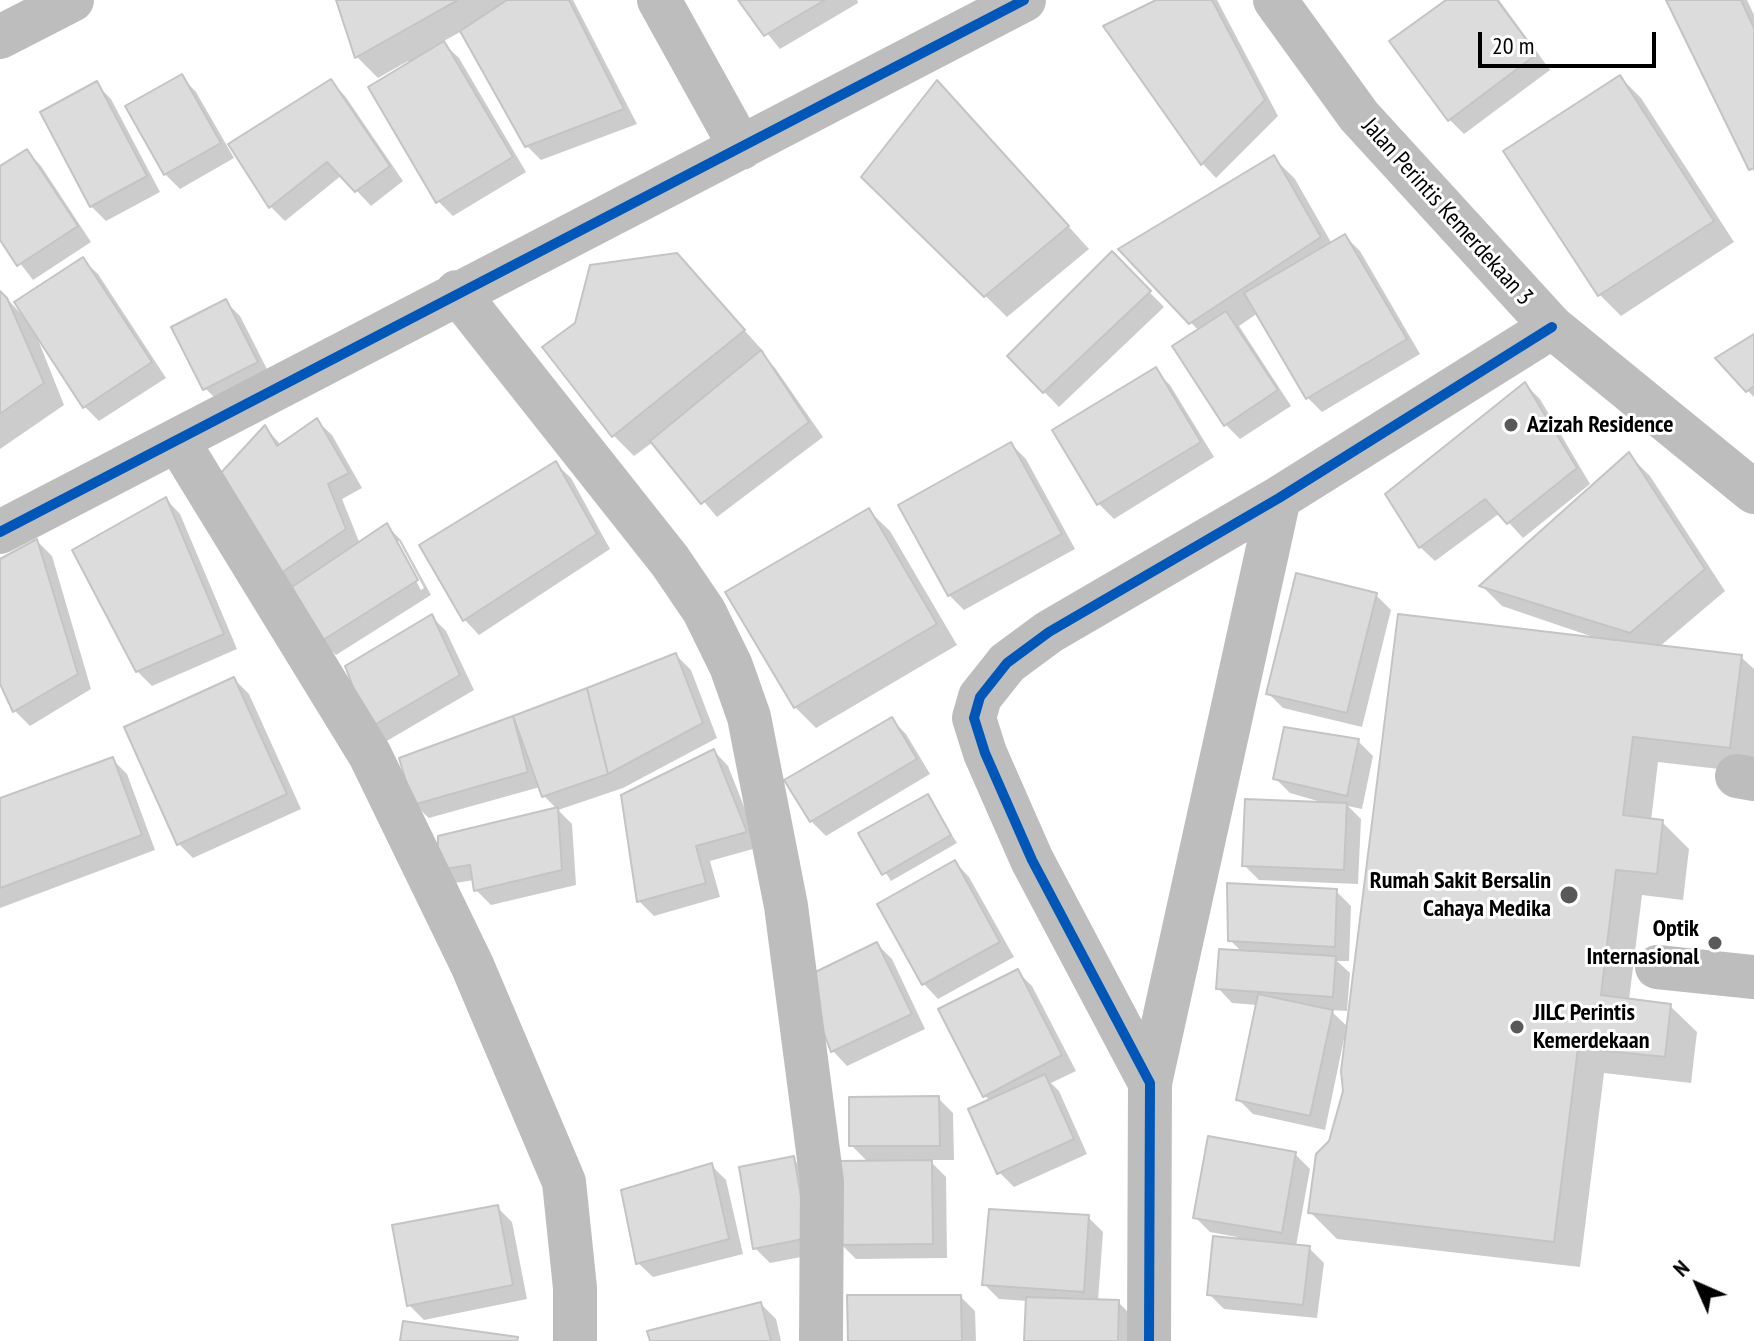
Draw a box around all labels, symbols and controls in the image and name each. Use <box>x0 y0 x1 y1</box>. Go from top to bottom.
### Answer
scale bar <box>1482 16 1660 66</box>
text: 20 m <box>1492 30 1534 61</box>
street label: Jalan Perintis Kemerdekaan 3 <box>1355 113 1539 311</box>
place label: Azizah Residence <box>1527 411 1673 439</box>
marker: Azizah Residence <box>1502 416 1520 434</box>
place label: Rumah Sakit Bersalin Cahaya Medika <box>1370 867 1551 923</box>
marker: Rumah Sakit Bersalin Cahaya Medika <box>1558 884 1580 906</box>
place label: Optik Internasional <box>1587 915 1699 971</box>
marker: Optik Internasional <box>1706 934 1724 952</box>
place label: JILC Perintis Kemerdekaan <box>1533 999 1649 1055</box>
marker: JILC Perintis Kemerdekaan <box>1508 1018 1526 1036</box>
north arrow <box>1658 1245 1738 1325</box>
text: N <box>1667 1254 1695 1282</box>

